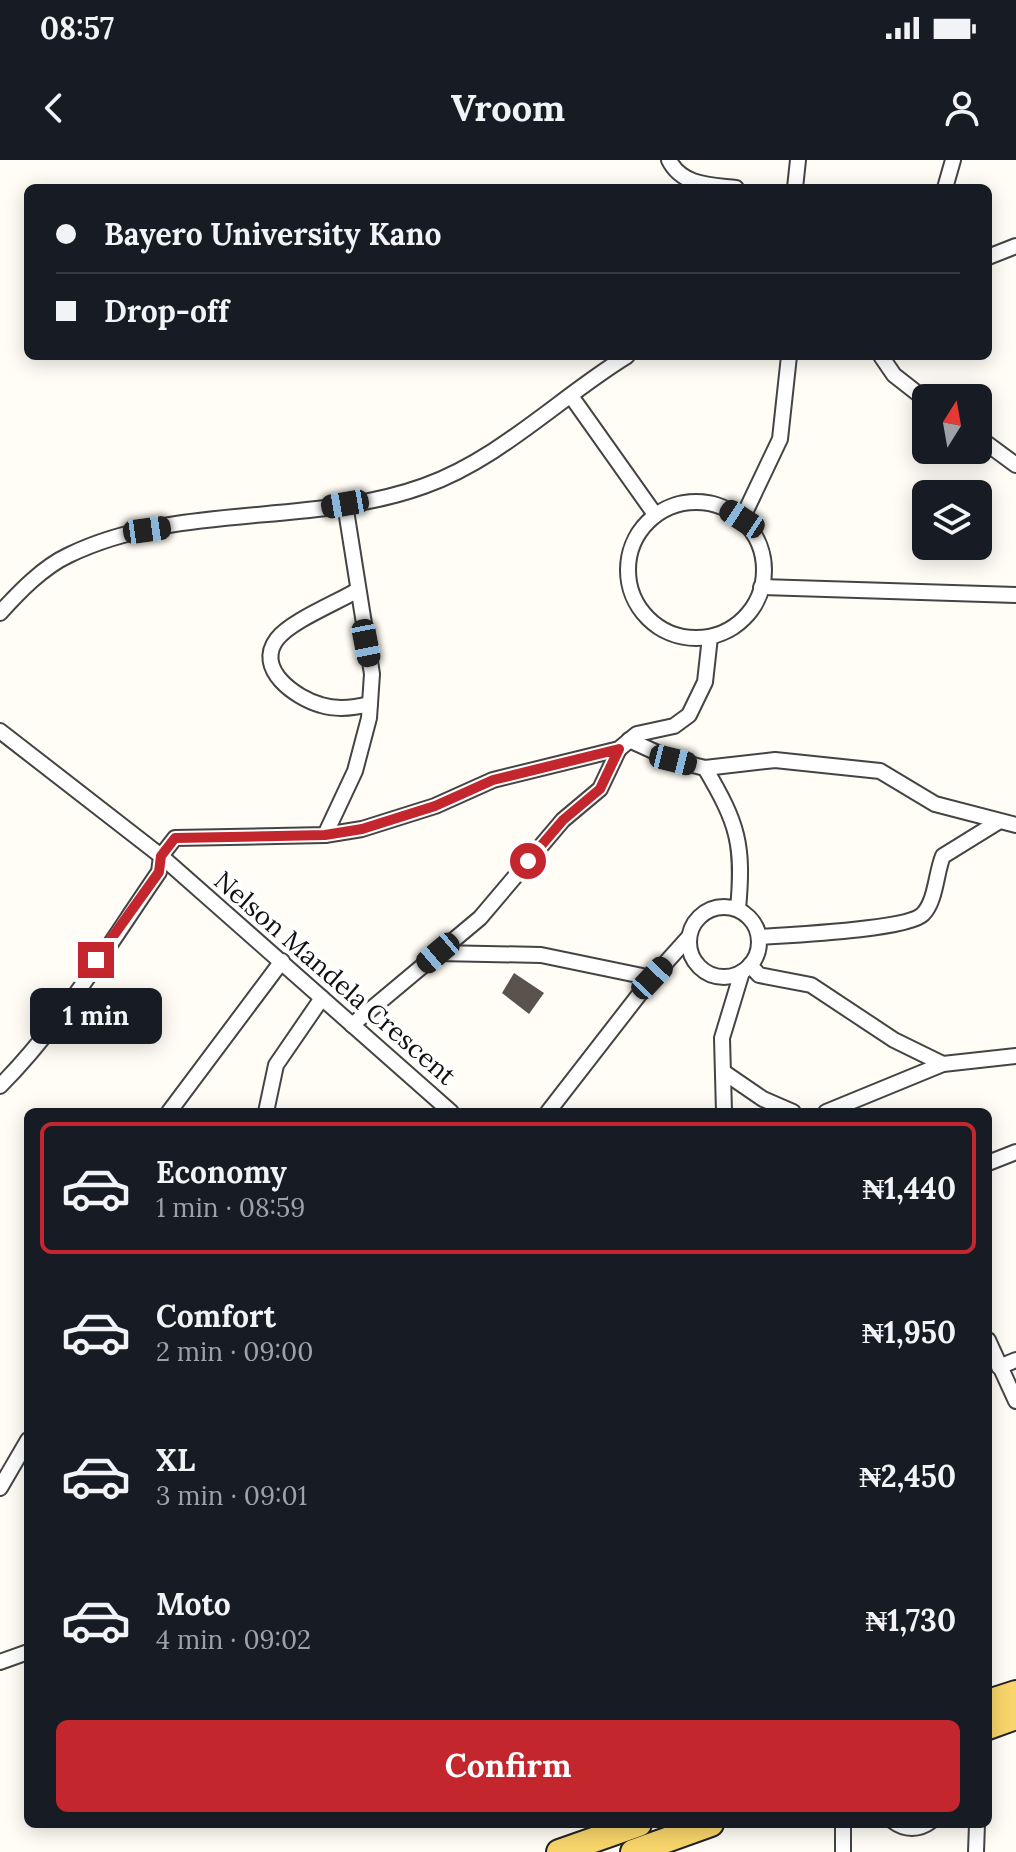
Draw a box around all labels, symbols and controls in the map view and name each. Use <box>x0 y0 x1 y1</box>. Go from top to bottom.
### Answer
text: 08:57 <box>40 9 114 47</box>
text: Vroom <box>451 85 565 131</box>
icon: back <box>32 86 76 130</box>
icon: person <box>940 86 984 130</box>
text: Bayero University Kano <box>104 215 442 253</box>
text: Drop-off <box>104 292 229 330</box>
north arrow <box>912 384 992 464</box>
map controls <box>912 384 992 560</box>
button: layers <box>912 480 992 560</box>
car <box>319 488 371 520</box>
car <box>715 496 769 542</box>
car <box>122 515 172 545</box>
car <box>350 617 382 669</box>
car <box>647 743 699 777</box>
route start <box>510 843 546 879</box>
street label: Nelson Mandela Crescent <box>208 864 463 1092</box>
car <box>412 928 464 978</box>
route end <box>78 942 114 978</box>
car <box>627 952 677 1004</box>
callout: 1 min <box>30 988 162 1044</box>
text: 1 min <box>63 999 129 1032</box>
icon: car <box>60 1152 132 1224</box>
text: Economy <box>156 1153 287 1191</box>
text: ₦1,440 <box>862 1169 956 1207</box>
text: 1 min · 08:59 <box>156 1191 305 1224</box>
icon: car <box>60 1296 132 1368</box>
text: Comfort <box>156 1297 276 1335</box>
text: ₦1,950 <box>862 1313 956 1351</box>
text: 2 min · 09:00 <box>156 1335 313 1368</box>
icon: car <box>60 1440 132 1512</box>
text: XL <box>156 1441 195 1479</box>
text: ₦2,450 <box>859 1457 956 1495</box>
text: 3 min · 09:01 <box>156 1479 307 1512</box>
icon: car <box>60 1584 132 1656</box>
text: Moto <box>156 1585 231 1623</box>
text: ₦1,730 <box>866 1601 956 1639</box>
text: 4 min · 09:02 <box>156 1623 311 1656</box>
button: Confirm <box>56 1720 960 1812</box>

